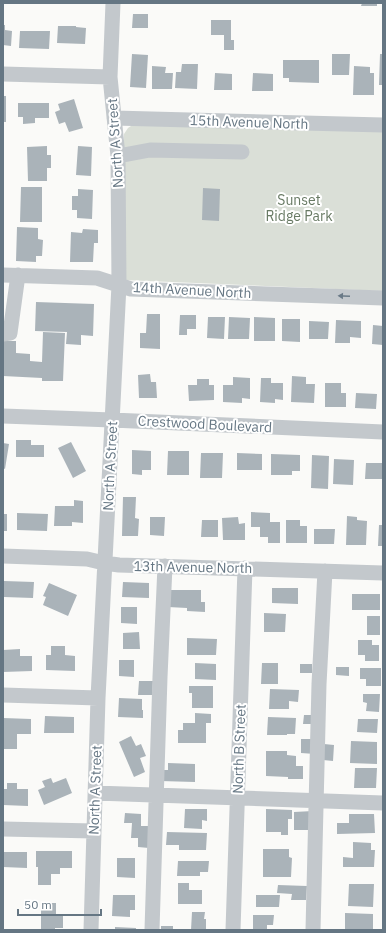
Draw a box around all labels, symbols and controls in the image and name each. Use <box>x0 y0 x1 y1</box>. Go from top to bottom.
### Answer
street label: North A Street <box>103 98 127 188</box>
street label: 15th Avenue North <box>189 111 309 133</box>
park label: Sunset Ridge Park <box>265 191 333 225</box>
street label: 14th Avenue North <box>132 278 252 302</box>
one-way arrow <box>338 293 350 300</box>
street label: Crestwood Boulevard <box>137 411 273 437</box>
street label: North A Street <box>99 421 121 511</box>
street label: 13th Avenue North <box>133 557 253 577</box>
street label: North B Street <box>228 704 250 794</box>
street label: North A Street <box>84 745 106 835</box>
scale bar <box>18 891 101 917</box>
text: 50 m <box>24 897 52 912</box>

